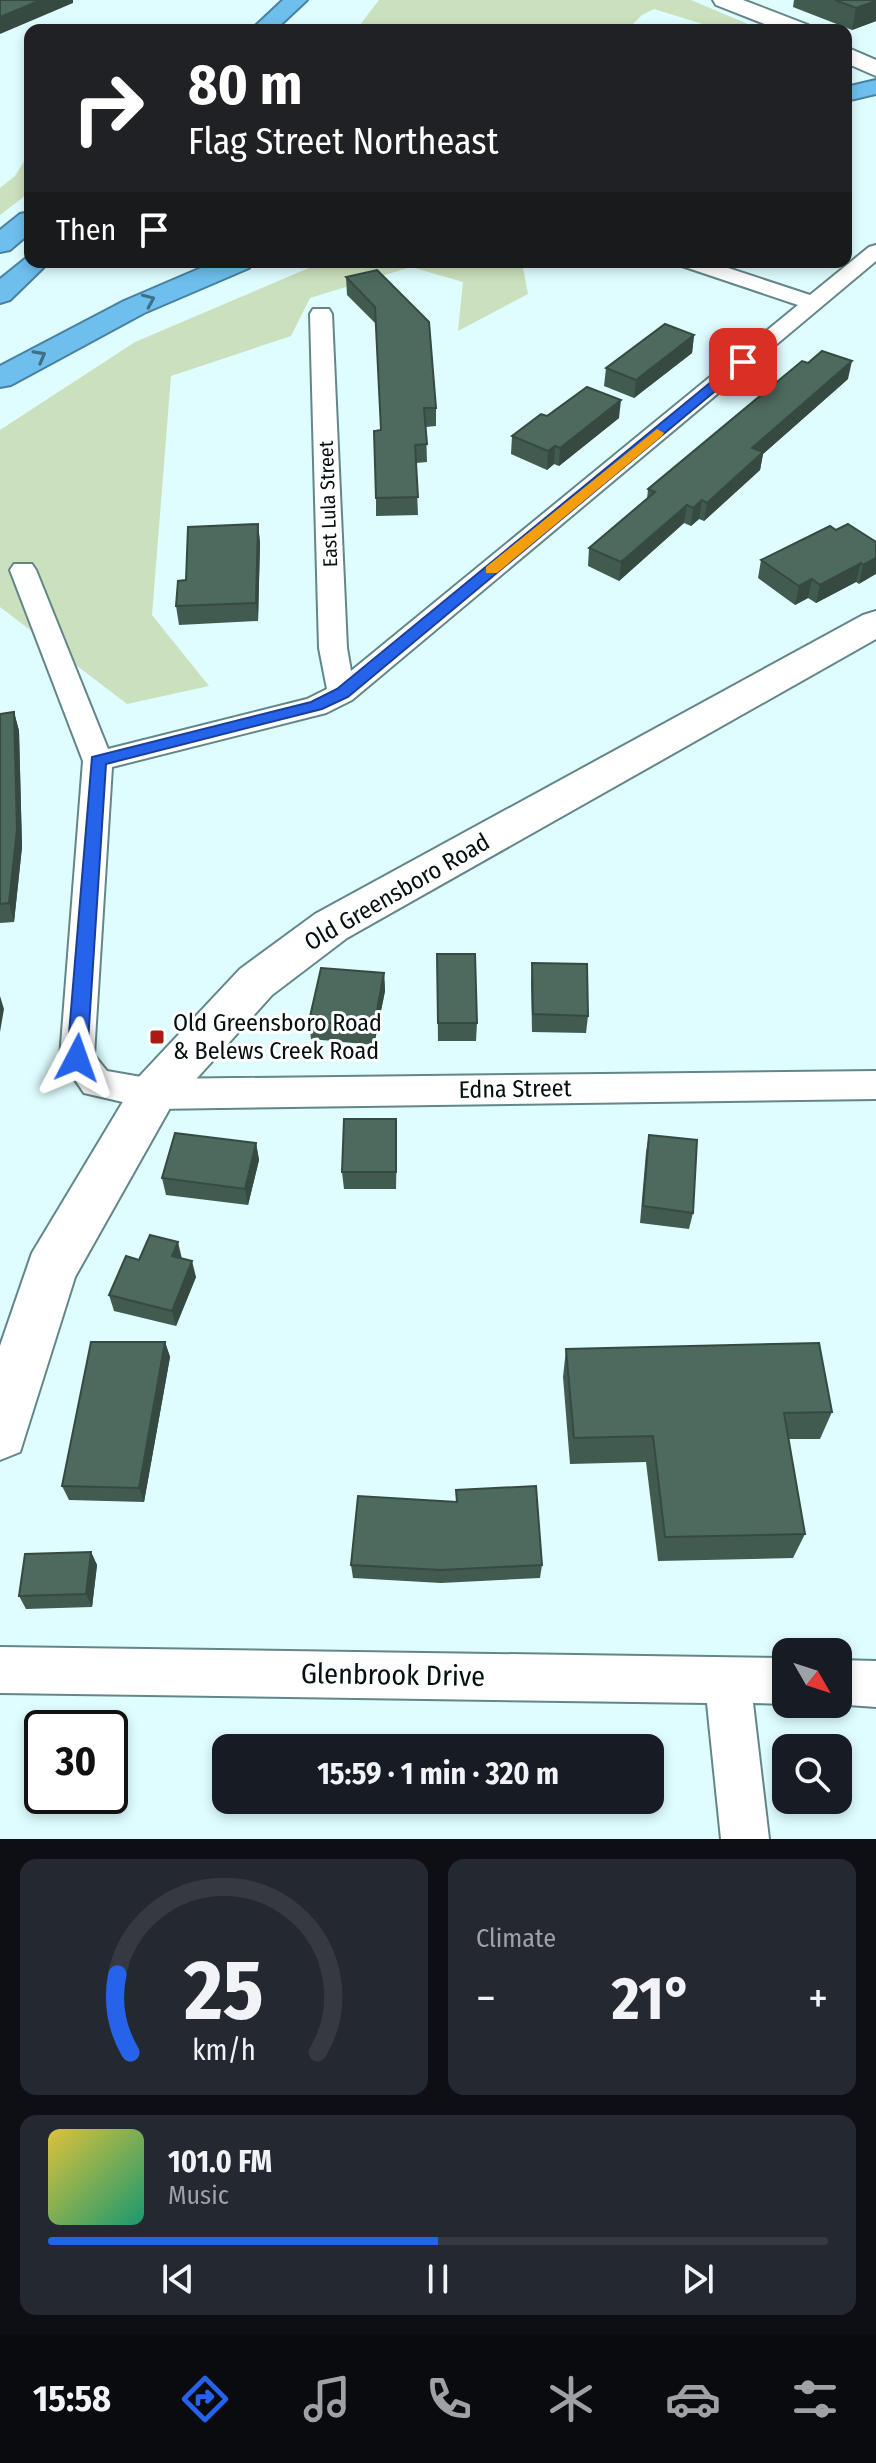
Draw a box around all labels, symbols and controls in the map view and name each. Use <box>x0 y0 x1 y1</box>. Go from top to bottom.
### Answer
text: 80 m <box>188 52 303 119</box>
icon: right <box>56 56 160 160</box>
text: Flag Street Northeast <box>188 120 498 164</box>
icon: arrive <box>132 208 176 252</box>
text: Then <box>56 212 116 248</box>
one-way arrow <box>141 294 156 310</box>
pin <box>709 328 777 396</box>
icon: arrive <box>721 340 765 384</box>
one-way arrow <box>31 351 46 366</box>
street label: East Lula Street <box>314 440 342 568</box>
street label: Old Greensboro Road <box>300 828 494 956</box>
place label: Old Greensboro Road & Belews Creek Road <box>173 1009 382 1065</box>
position arrow <box>35 1016 119 1100</box>
marker: Old Greensboro Road & Belews Creek Road <box>148 1028 166 1046</box>
street label: Edna Street <box>458 1074 572 1104</box>
north arrow <box>772 1638 852 1718</box>
map controls <box>772 1638 852 1814</box>
street label: Glenbrook Drive <box>301 1657 485 1693</box>
speed limit sign: 30 <box>24 1710 128 1814</box>
button: search <box>772 1734 852 1814</box>
text: 15:59 · 1 min · 320 m <box>317 1756 559 1792</box>
text: Climate <box>476 1923 556 1954</box>
text: 25 <box>183 1941 264 2041</box>
text: 21° <box>612 1963 692 2035</box>
text: − <box>476 1972 496 2025</box>
text: + <box>808 1972 828 2025</box>
text: km/h <box>192 2033 256 2068</box>
text: 101.0 FM <box>168 2144 272 2180</box>
text: Music <box>168 2180 229 2211</box>
icon: previous <box>156 2257 200 2301</box>
icon: pause <box>416 2257 460 2301</box>
icon: next <box>676 2257 720 2301</box>
icon: directions <box>177 2371 233 2427</box>
icon: music <box>299 2371 355 2427</box>
icon: phone <box>421 2371 477 2427</box>
icon: climate <box>543 2371 599 2427</box>
icon: car <box>665 2371 721 2427</box>
icon: filters <box>787 2371 843 2427</box>
text: 15:58 <box>33 2377 111 2421</box>

